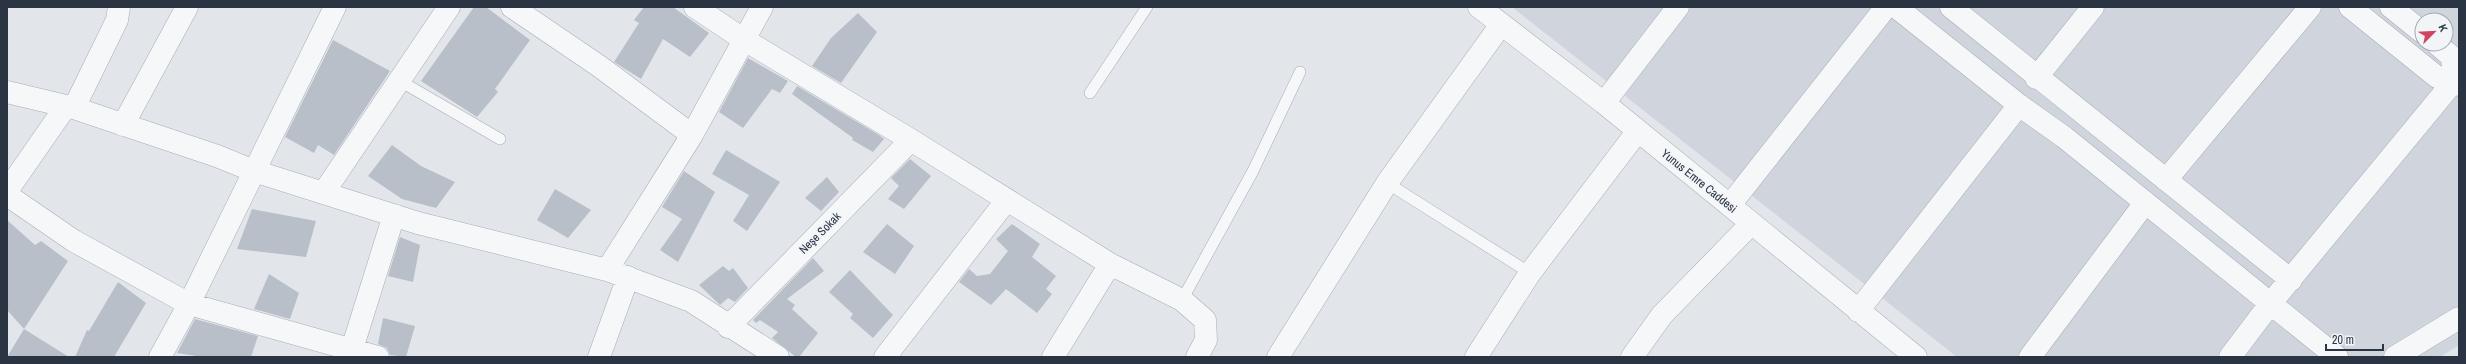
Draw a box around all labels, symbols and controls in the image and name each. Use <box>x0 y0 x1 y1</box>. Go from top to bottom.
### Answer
north arrow <box>2414 12 2454 52</box>
text: K <box>2435 22 2451 34</box>
street label: Yunus Emre Caddesi <box>1658 146 1740 216</box>
street label: Neşe Sokak <box>796 209 844 257</box>
scale bar <box>2326 326 2383 352</box>
text: 20 m <box>2332 332 2354 348</box>

